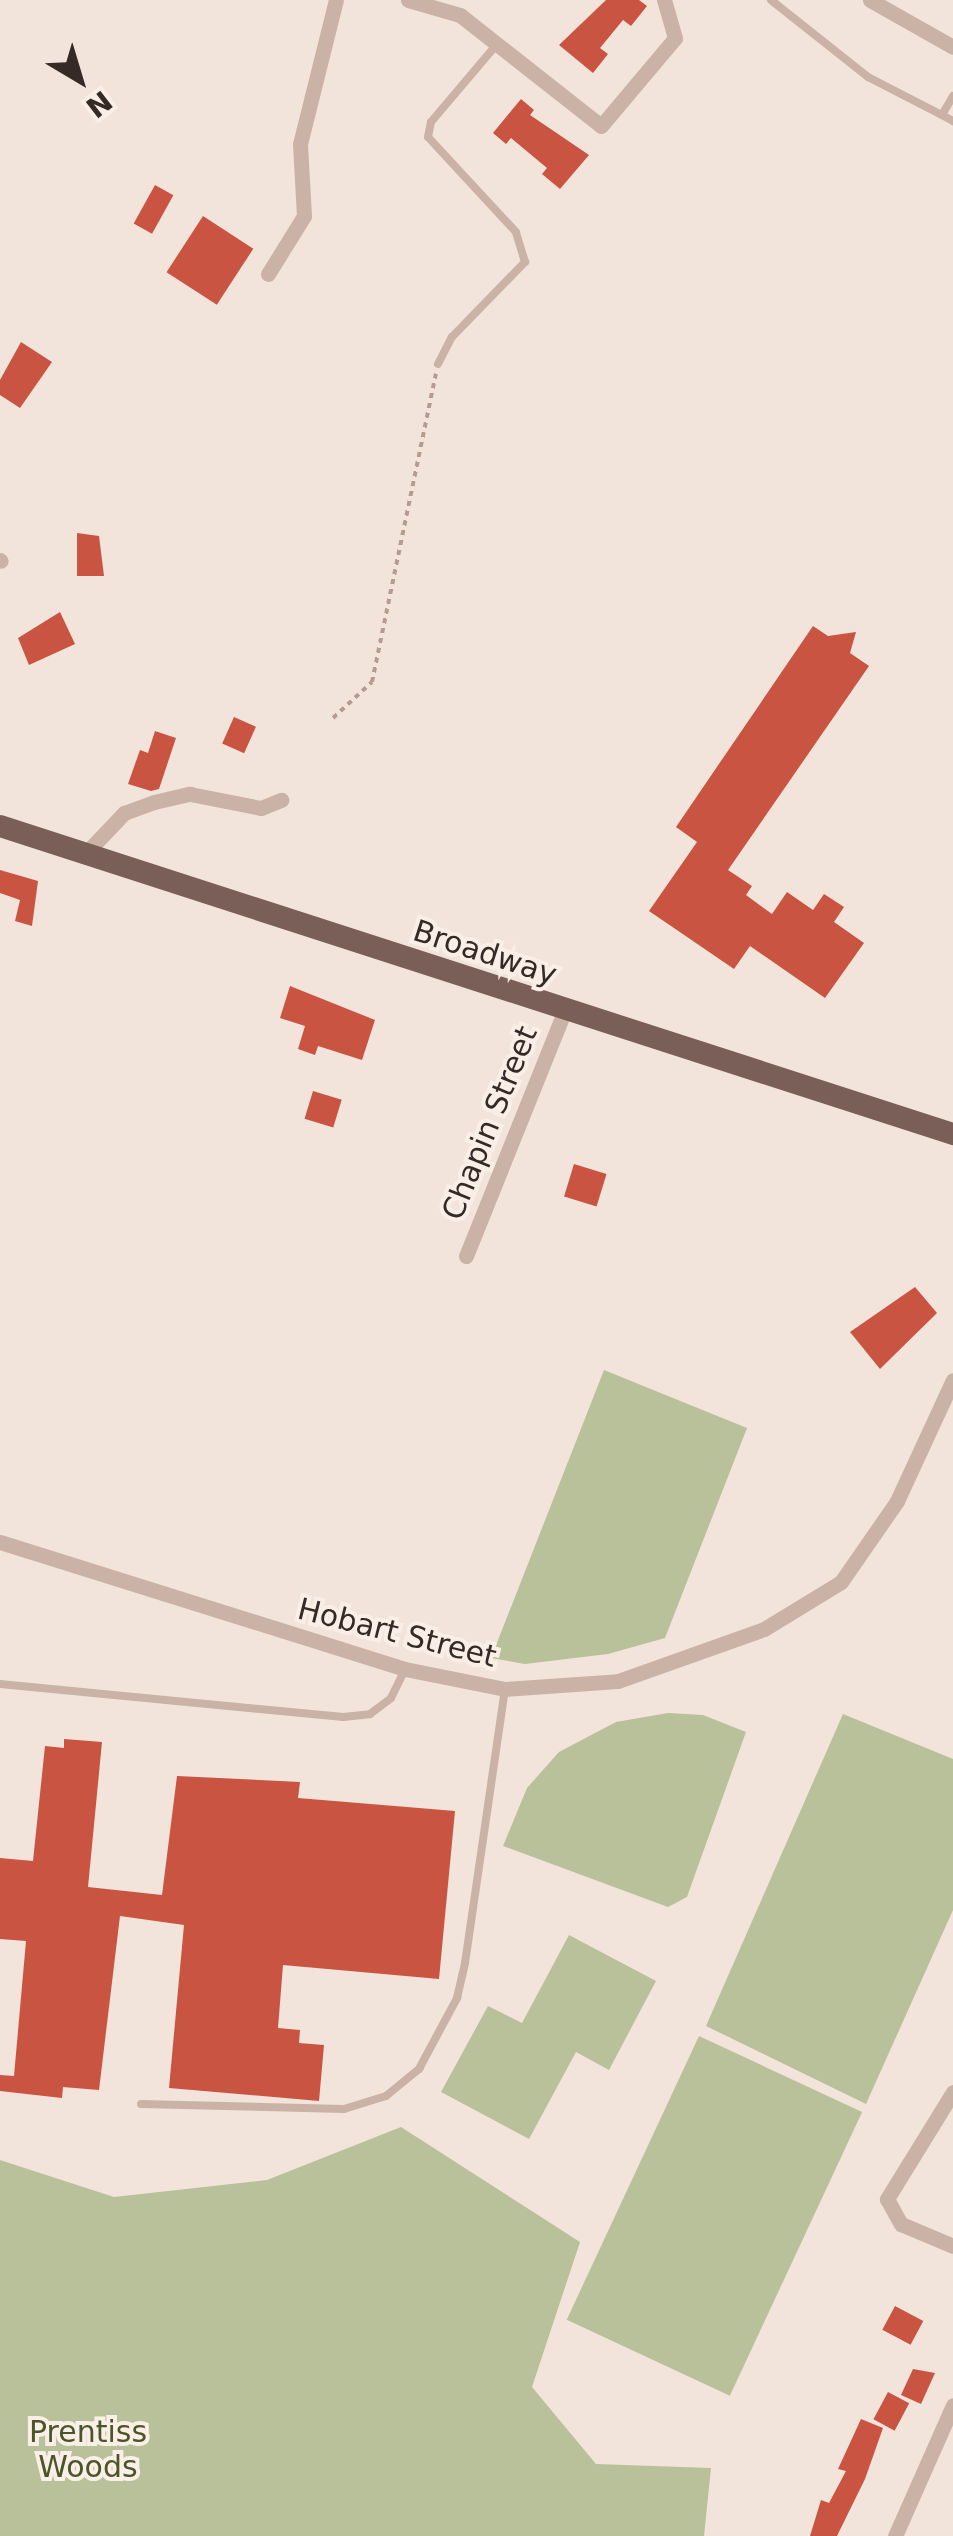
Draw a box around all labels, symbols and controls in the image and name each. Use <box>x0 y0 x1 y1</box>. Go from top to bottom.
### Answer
north arrow <box>30 30 130 130</box>
text: N <box>79 84 118 124</box>
street label: Broadway <box>409 913 561 993</box>
street label: Chapin Street <box>435 1021 545 1225</box>
street label: Hobart Street <box>294 1591 500 1675</box>
park label: Prentiss Woods <box>29 2414 147 2484</box>

